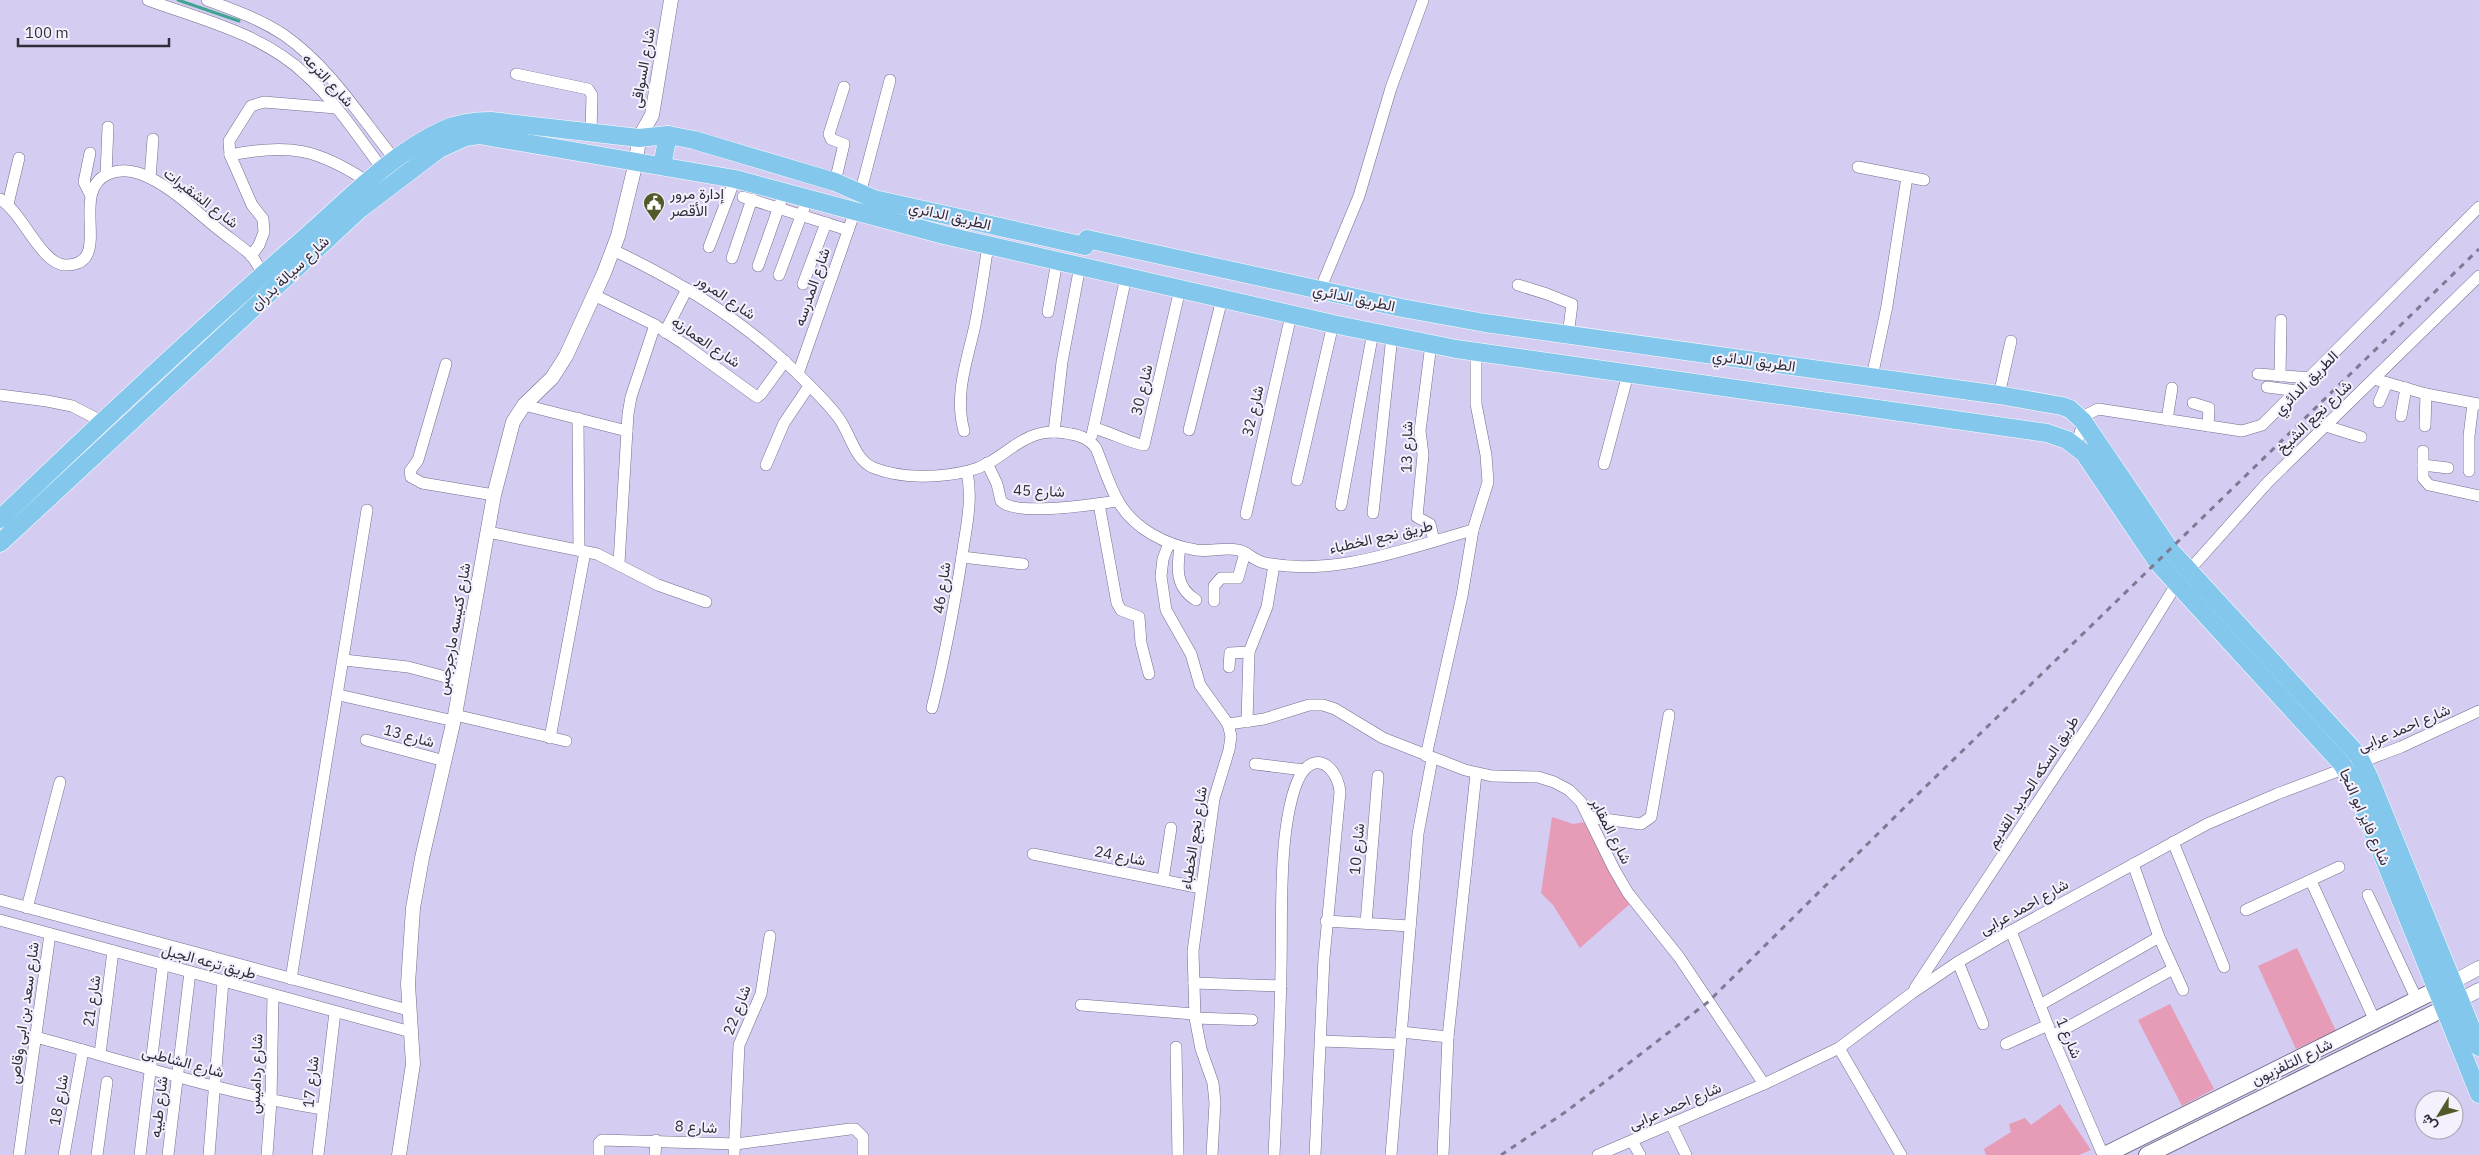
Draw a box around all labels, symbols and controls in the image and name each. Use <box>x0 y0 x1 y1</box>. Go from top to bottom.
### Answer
scale bar <box>18 15 169 47</box>
text: 100 m <box>25 23 69 42</box>
street label: شارع السواقى <box>626 26 661 110</box>
street label: شارع الترعه <box>297 49 358 112</box>
street label: شارع الشقيرات <box>159 163 243 234</box>
place label: إدارة مرور الأقصر <box>669 184 725 220</box>
public building icon: إدارة مرور الأقصر <box>642 191 666 222</box>
street label: الطريق الدائري <box>906 197 993 238</box>
street label: شارع سيالة بدران <box>246 231 334 315</box>
street label: شارع المدرسه <box>789 245 836 329</box>
street label: شارع المرور <box>691 269 760 325</box>
street label: الطريق الدائري <box>1310 280 1397 319</box>
street label: شارع العمارنه <box>667 312 744 373</box>
street label: الطريق الدائري <box>1711 345 1797 380</box>
street label: الطريق الدائري <box>2269 346 2345 422</box>
street label: شارع 30 <box>1126 362 1159 418</box>
street label: شارع نجع الشيخ <box>2272 376 2357 459</box>
street label: شارع 32 <box>1237 383 1270 439</box>
street label: شارع 13 <box>1397 421 1418 473</box>
street label: شارع 45 <box>1013 480 1065 503</box>
street label: طريق نجع الخطباء <box>1327 515 1435 560</box>
street label: شارع كنيسه مارجرجس <box>433 561 476 697</box>
street label: شارع 46 <box>928 561 957 615</box>
street label: شارع احمد عرابى <box>2355 699 2454 757</box>
street label: طريق السكه الحديد القديم <box>1983 712 2084 852</box>
street label: شارع 13 <box>381 720 437 753</box>
street label: شارع فايز ابو النجا <box>2334 765 2395 869</box>
street label: شارع نجع الخطباء <box>1176 785 1213 891</box>
street label: شارع المقابر <box>1584 794 1636 868</box>
street label: شارع 10 <box>1345 822 1370 876</box>
street label: شارع 24 <box>1093 841 1147 872</box>
street label: شارع احمد عرابى <box>1976 874 2073 941</box>
street label: طريق ترعه الجبل <box>160 940 259 984</box>
street label: شارع سعد بن ابى وقاص <box>4 941 45 1085</box>
street label: شارع 21 <box>78 974 107 1028</box>
street label: شارع 22 <box>718 982 757 1038</box>
street label: شارع 1 <box>2051 1014 2087 1062</box>
street label: شارع رداميس <box>245 1033 268 1115</box>
street label: شارع التلفزيون <box>2248 1034 2336 1091</box>
street label: شارع الشاطبى <box>139 1041 226 1084</box>
street label: شارع 17 <box>298 1055 325 1109</box>
street label: شارع 18 <box>45 1073 74 1127</box>
street label: شارع طيبه <box>145 1075 174 1139</box>
street label: شارع احمد عرابى <box>1626 1077 1725 1135</box>
north arrow <box>2414 1090 2464 1140</box>
text: ش <box>2416 1111 2441 1135</box>
street label: شارع 8 <box>674 1116 718 1139</box>

